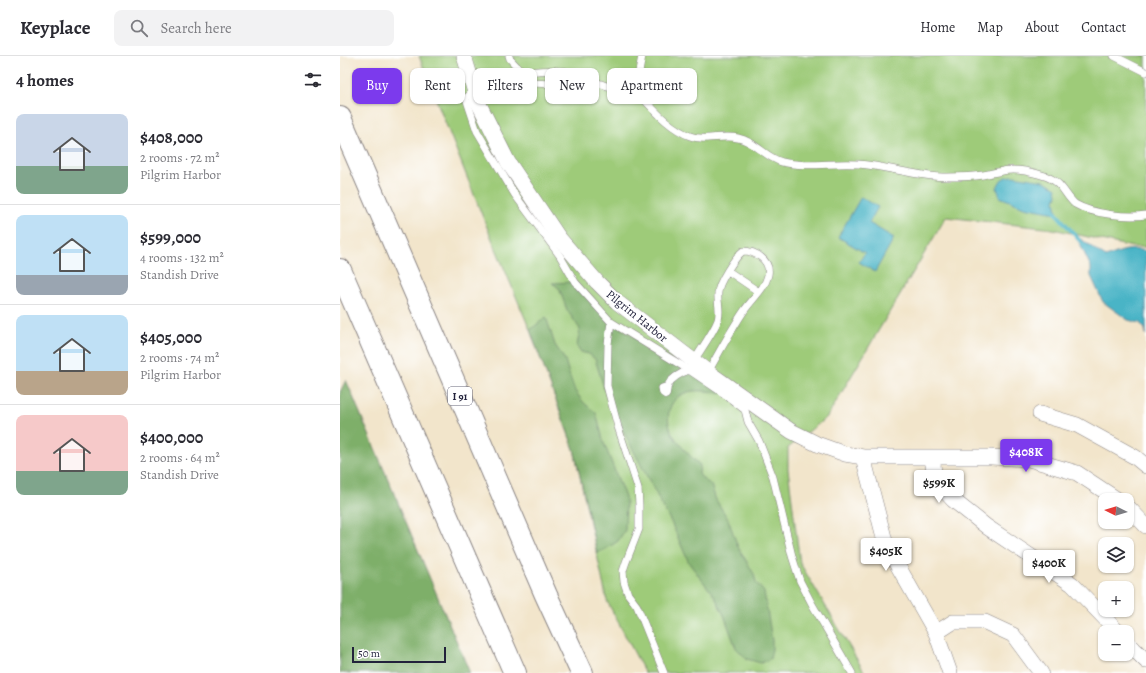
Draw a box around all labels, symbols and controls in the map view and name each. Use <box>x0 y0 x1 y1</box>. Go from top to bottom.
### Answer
search box <box>114 10 394 46</box>
text: Keyplace <box>20 15 90 41</box>
icon: search <box>128 17 150 39</box>
text: Search here <box>160 18 232 38</box>
text: Home <box>920 18 955 37</box>
text: Map <box>977 18 1003 37</box>
text: About <box>1025 18 1059 37</box>
text: Contact <box>1081 18 1126 37</box>
chip: Buy <box>352 68 402 104</box>
chip: Rent <box>410 68 465 104</box>
chip: Filters <box>473 68 537 104</box>
chip: New <box>545 68 599 104</box>
chip: Apartment <box>607 68 697 104</box>
text: 4 homes <box>16 69 74 92</box>
icon: filters <box>302 69 324 91</box>
text: $408,000 <box>140 126 203 149</box>
icon: home <box>48 130 96 178</box>
text: 2 rooms · 72 m² <box>140 149 220 166</box>
text: Pilgrim Harbor <box>140 166 221 183</box>
text: $599,000 <box>140 226 201 249</box>
icon: home <box>48 231 96 279</box>
text: 4 rooms · 132 m² <box>140 249 224 266</box>
text: Standish Drive <box>140 266 219 283</box>
street label: Pilgrim Harbor <box>603 286 671 346</box>
text: $405,000 <box>140 326 202 349</box>
icon: home <box>48 331 96 379</box>
text: 2 rooms · 74 m² <box>140 349 219 366</box>
text: Pilgrim Harbor <box>140 366 221 383</box>
road number: I 91 <box>448 387 472 405</box>
text: $400,000 <box>140 426 203 449</box>
icon: home <box>48 431 96 479</box>
pin: $408K <box>998 439 1054 473</box>
text: $408K <box>1009 443 1043 460</box>
text: 2 rooms · 64 m² <box>140 449 220 466</box>
text: Standish Drive <box>140 466 219 483</box>
pin: $599K <box>911 470 967 504</box>
text: $599K <box>923 474 955 491</box>
north arrow <box>1098 493 1134 529</box>
map controls <box>1098 493 1134 661</box>
button: layers <box>1098 537 1134 573</box>
pin: $405K <box>858 538 914 572</box>
text: $405K <box>870 542 902 559</box>
pin: $400K <box>1021 550 1077 584</box>
text: $400K <box>1032 554 1066 571</box>
button: + <box>1098 581 1134 617</box>
button: − <box>1098 625 1134 661</box>
scale bar <box>352 645 446 664</box>
text: 50 m <box>358 646 380 661</box>

